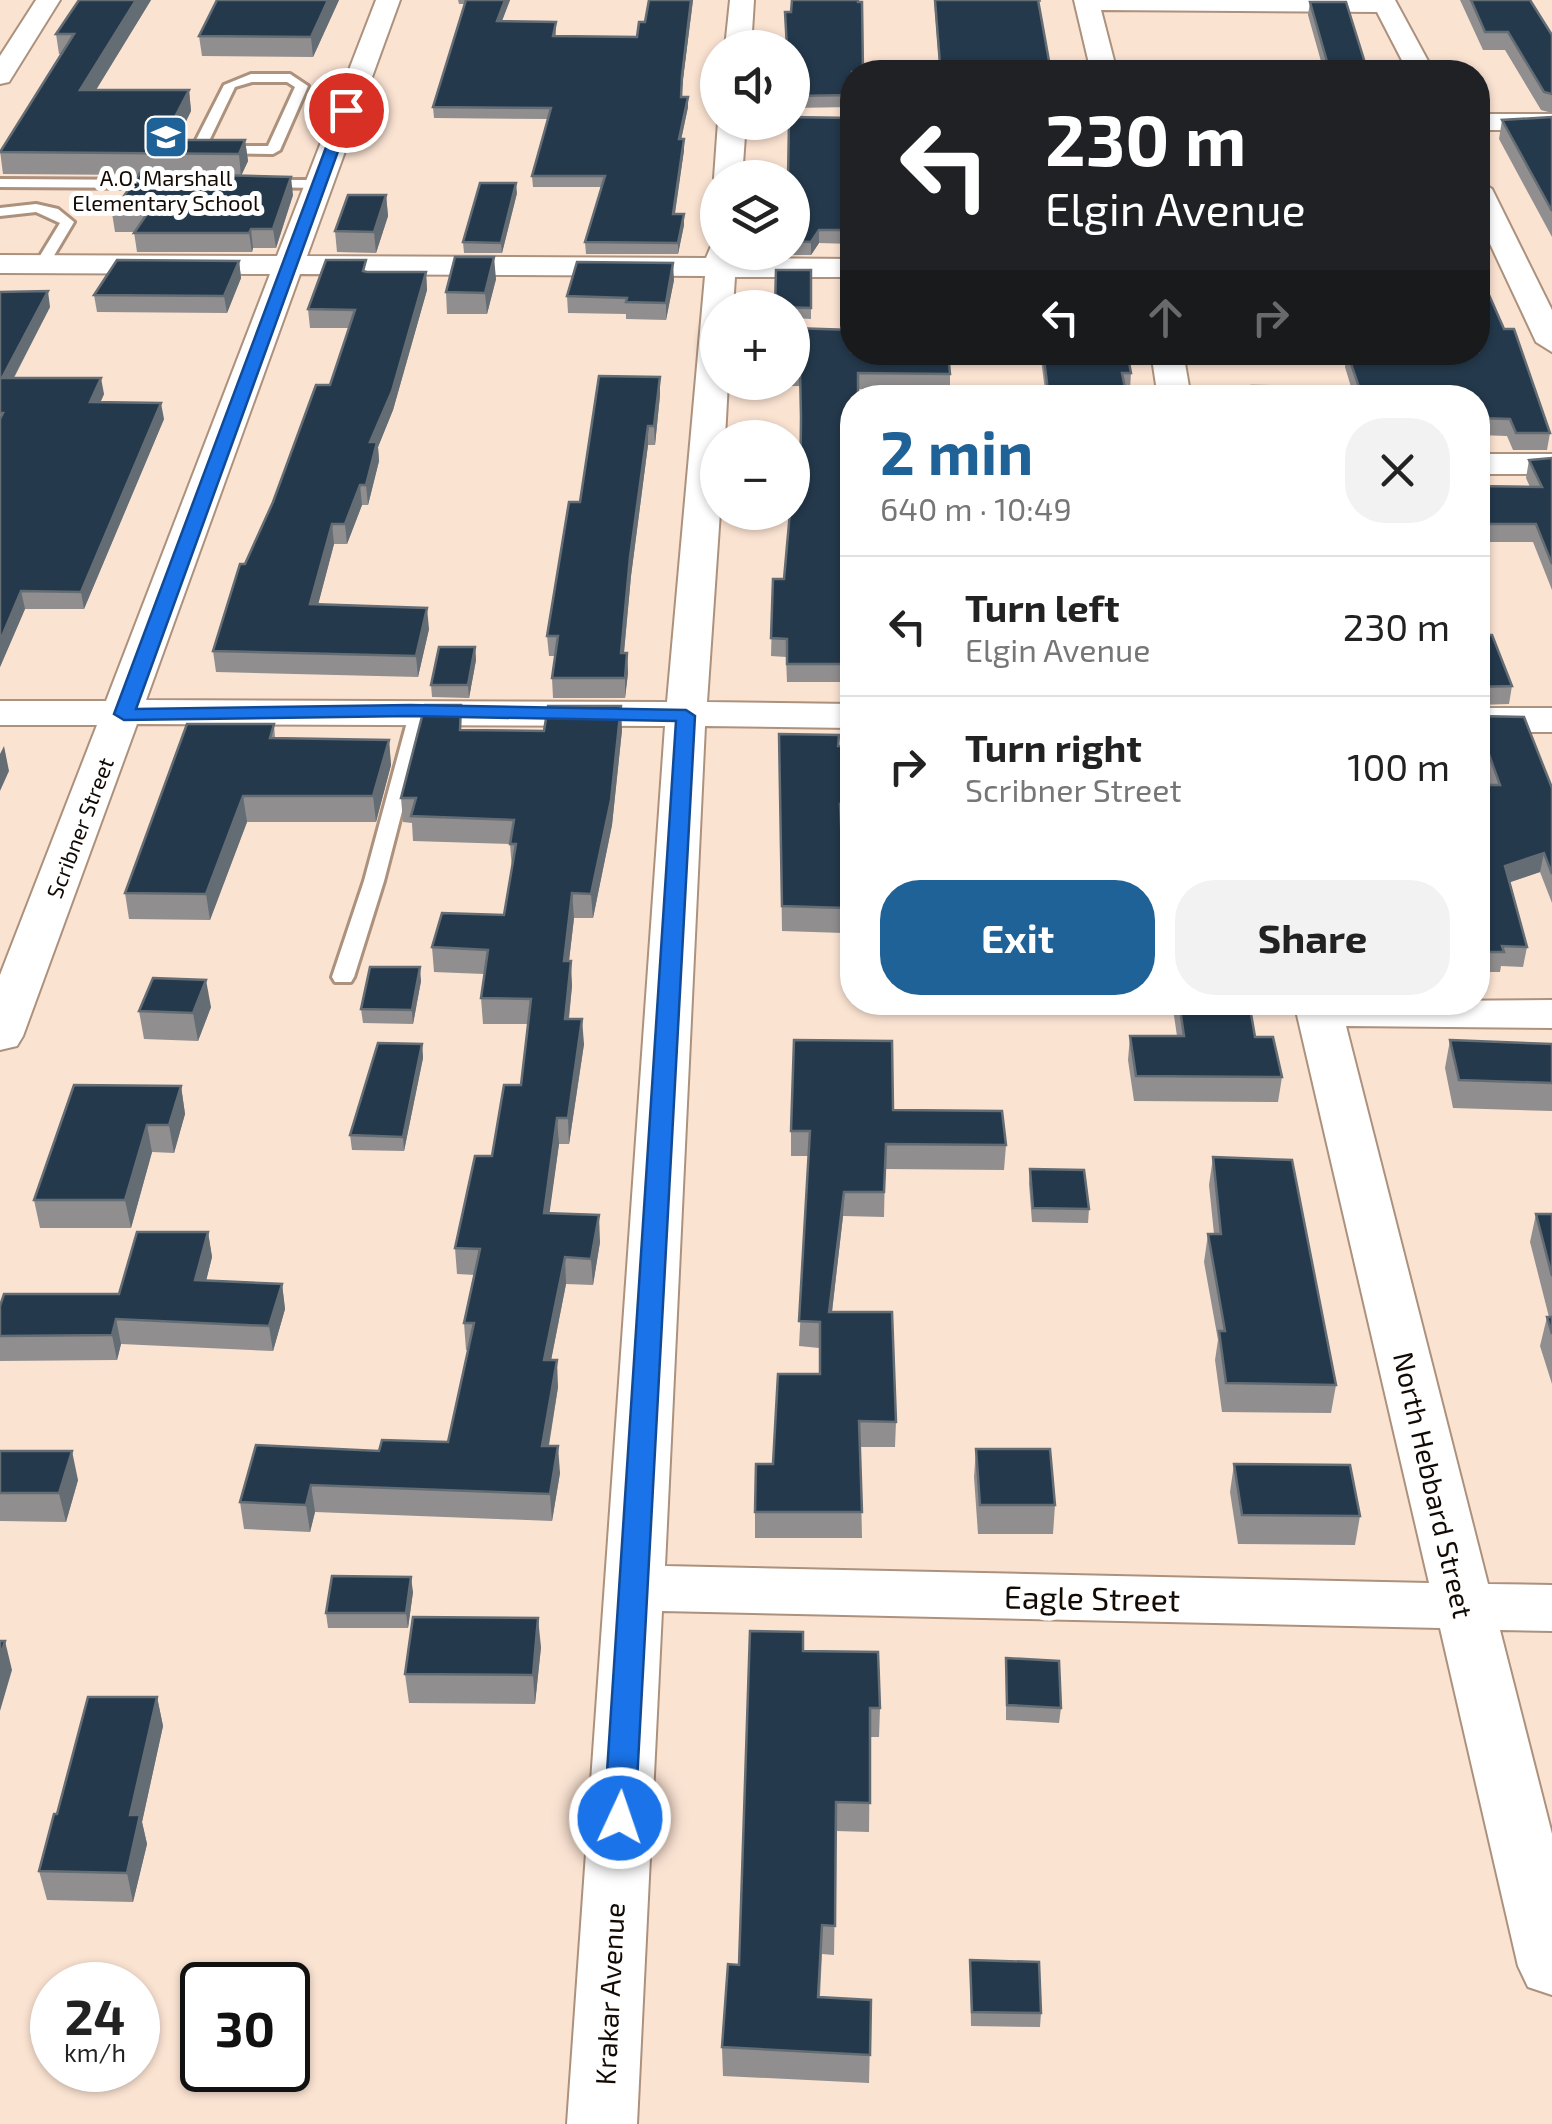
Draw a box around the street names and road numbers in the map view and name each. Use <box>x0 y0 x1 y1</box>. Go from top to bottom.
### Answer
street label: Scribner Street <box>40 753 118 902</box>
street label: North Hebbard Street <box>1387 1348 1481 1621</box>
street label: Eagle Street <box>1004 1576 1180 1618</box>
street label: Krakar Avenue <box>587 1902 631 2086</box>

